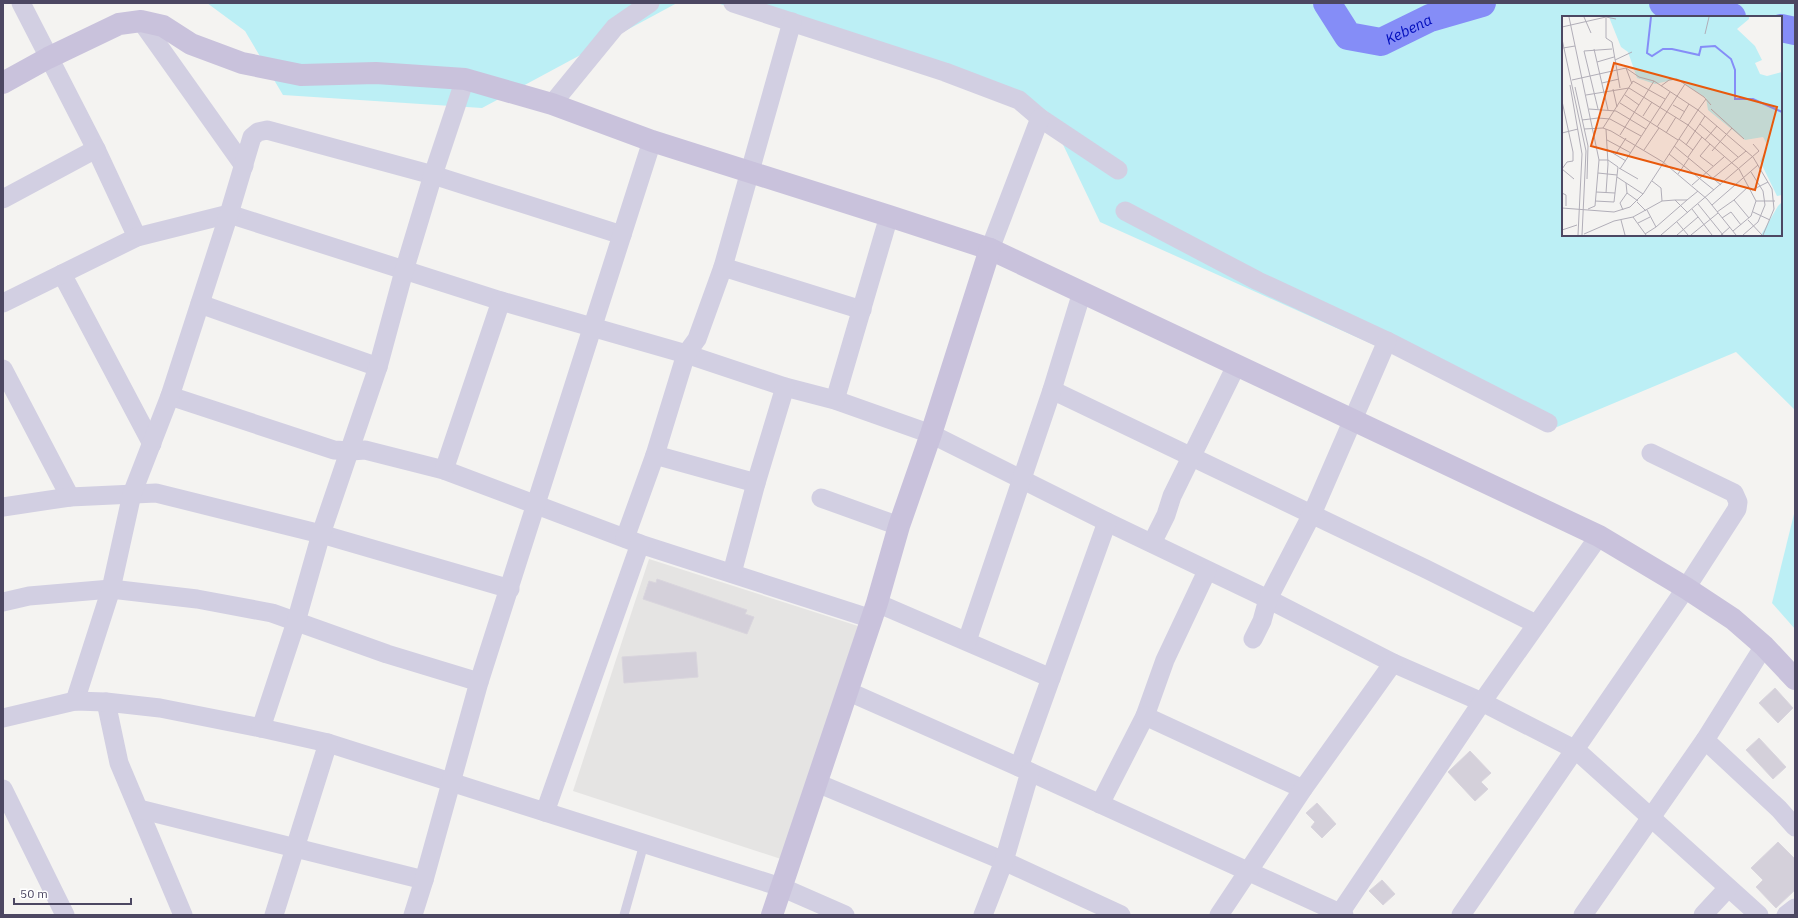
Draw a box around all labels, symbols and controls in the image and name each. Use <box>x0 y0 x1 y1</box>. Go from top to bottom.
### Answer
water label: Kebena <box>1382 9 1435 48</box>
inset map <box>1562 16 1782 236</box>
scale bar <box>14 880 131 906</box>
text: 50 m <box>20 886 48 901</box>

